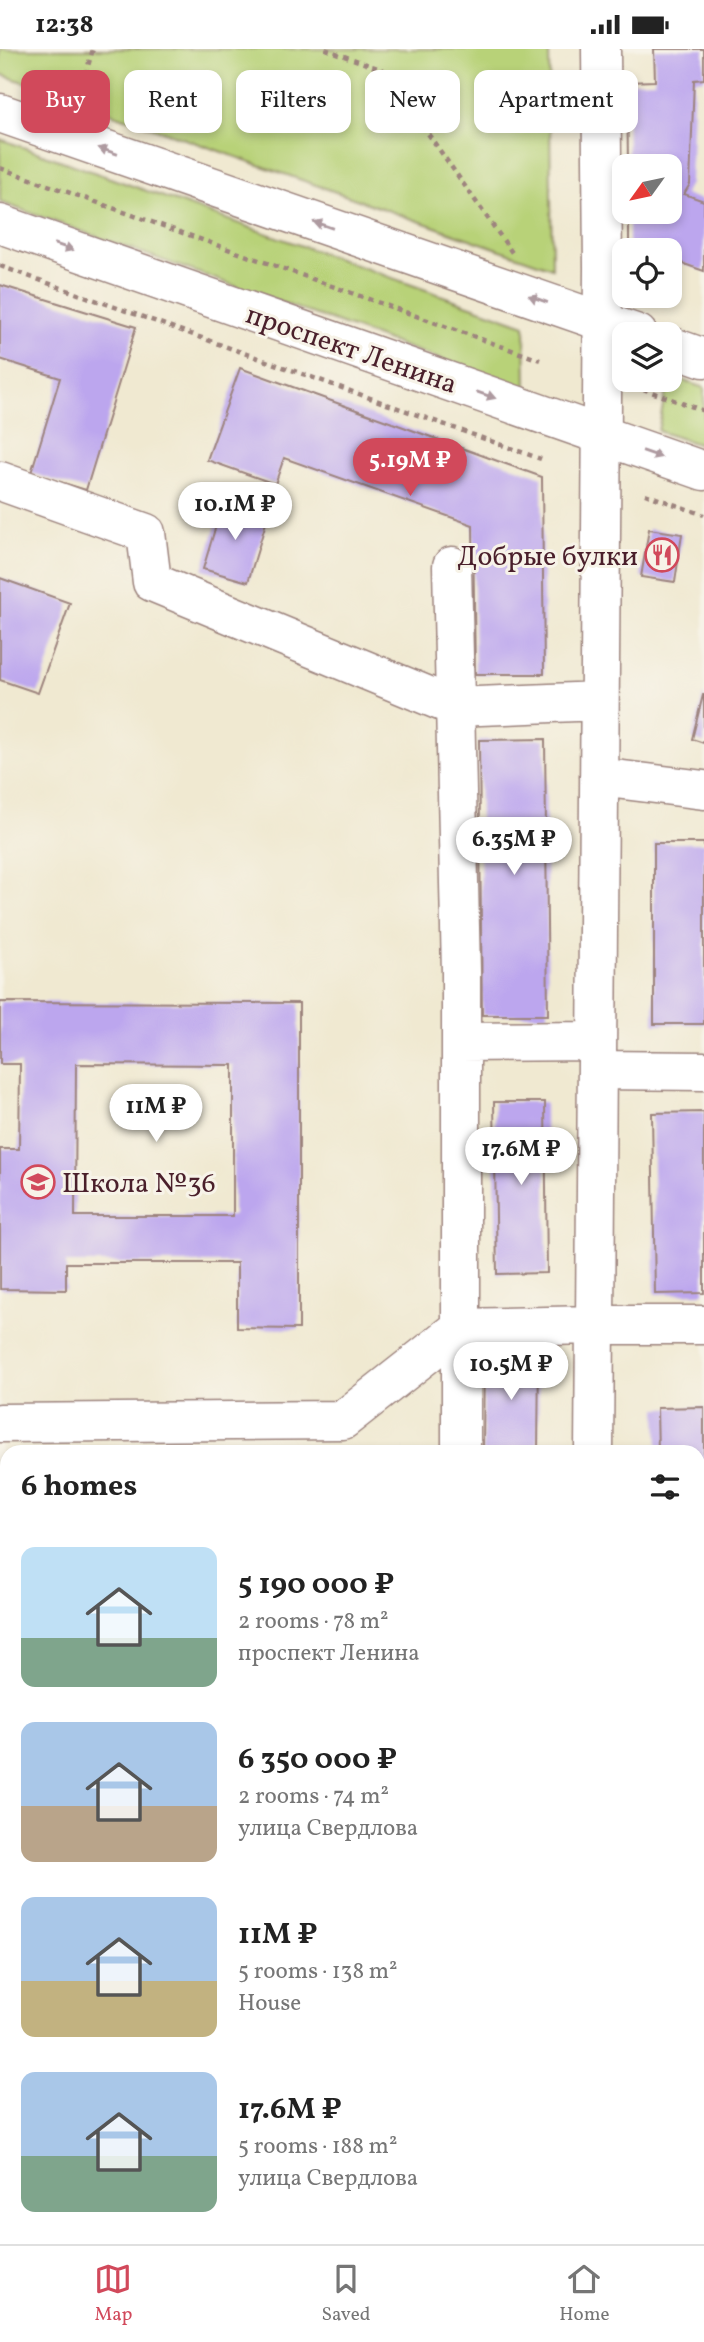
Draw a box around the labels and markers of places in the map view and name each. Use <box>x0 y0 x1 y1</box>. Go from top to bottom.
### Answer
pin: 5.19M ₽ <box>345 439 475 498</box>
pin: 10.1M ₽ <box>170 483 300 542</box>
restaurant icon: Добрые булки <box>643 536 681 574</box>
place label: Добрые булки <box>457 538 638 577</box>
pin: 6.35M ₽ <box>449 817 579 877</box>
pin: 11M ₽ <box>107 1085 205 1144</box>
pin: 17.6M ₽ <box>456 1127 586 1187</box>
school or university icon: Школа №36 <box>19 1163 57 1201</box>
place label: Школа №36 <box>62 1165 216 1204</box>
pin: 10.5M ₽ <box>446 1343 576 1402</box>

